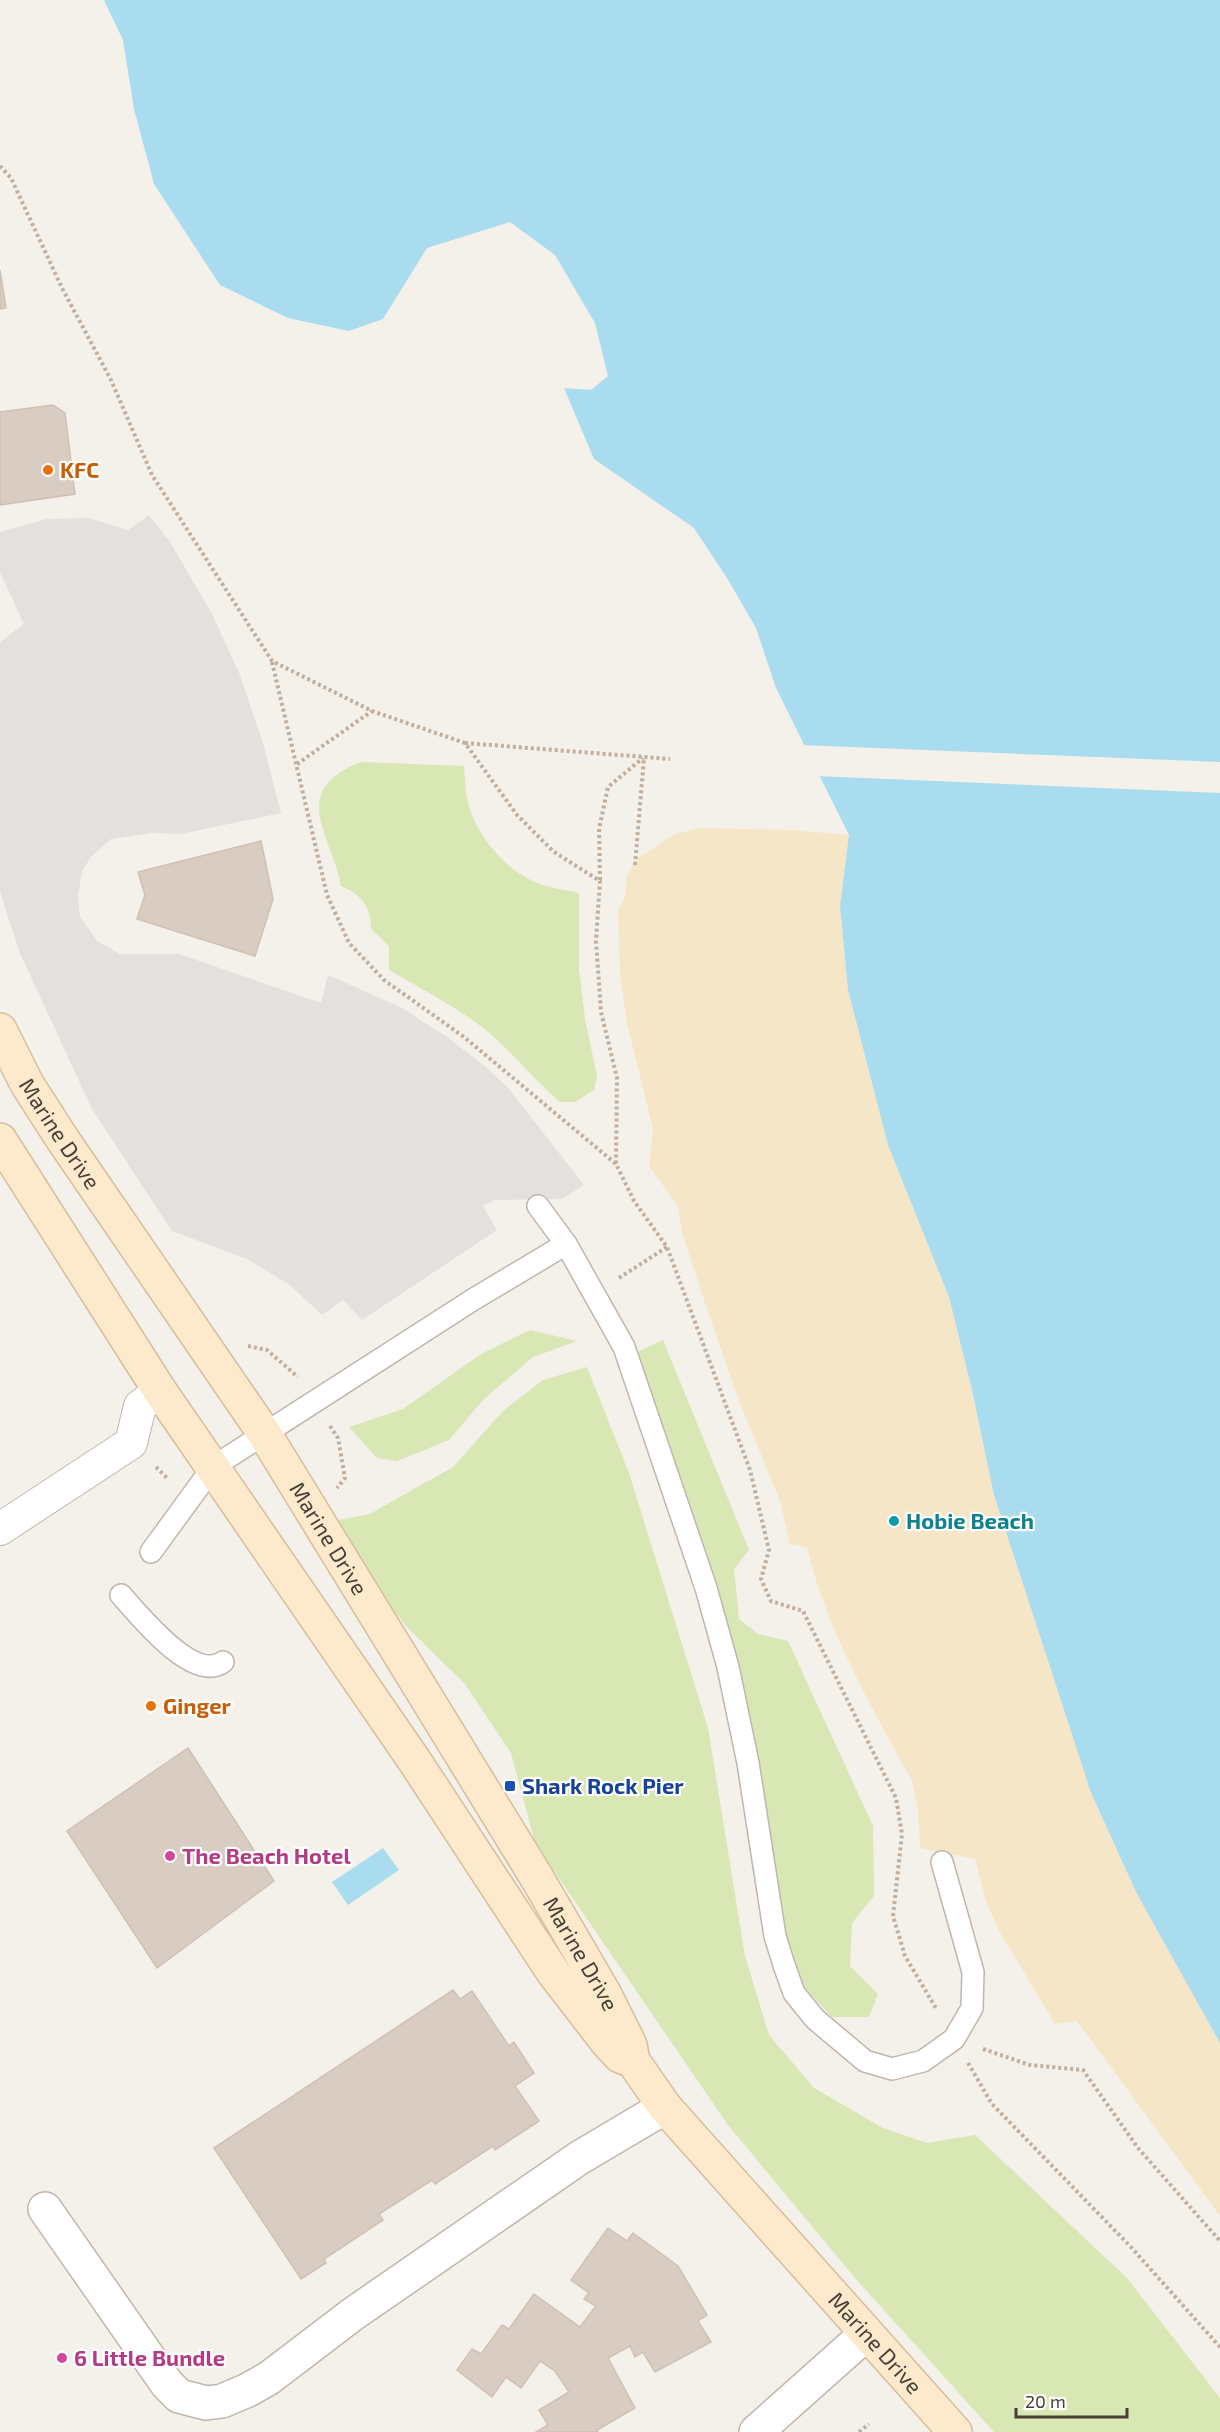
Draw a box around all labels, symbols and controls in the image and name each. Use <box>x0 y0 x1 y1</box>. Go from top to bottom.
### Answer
place label: KFC <box>60 456 99 482</box>
marker: KFC <box>41 463 55 477</box>
street label: Marine Drive <box>15 1073 107 1194</box>
street label: Marine Drive <box>285 1477 374 1599</box>
place label: Hobie Beach <box>906 1507 1034 1533</box>
marker: Hobie Beach <box>887 1514 901 1528</box>
place label: Ginger <box>163 1692 232 1718</box>
marker: Ginger <box>144 1699 158 1713</box>
place label: Shark Rock Pier <box>522 1772 684 1798</box>
marker: Shark Rock Pier <box>503 1779 517 1793</box>
place label: The Beach Hotel <box>182 1842 351 1868</box>
marker: The Beach Hotel <box>163 1849 177 1863</box>
street label: Marine Drive <box>539 1892 625 2015</box>
street label: Marine Drive <box>824 2286 928 2398</box>
place label: 6 Little Bundle <box>74 2344 225 2370</box>
marker: 6 Little Bundle <box>55 2351 69 2365</box>
scale bar <box>1016 2381 1127 2419</box>
text: 20 m <box>1025 2390 1066 2412</box>

